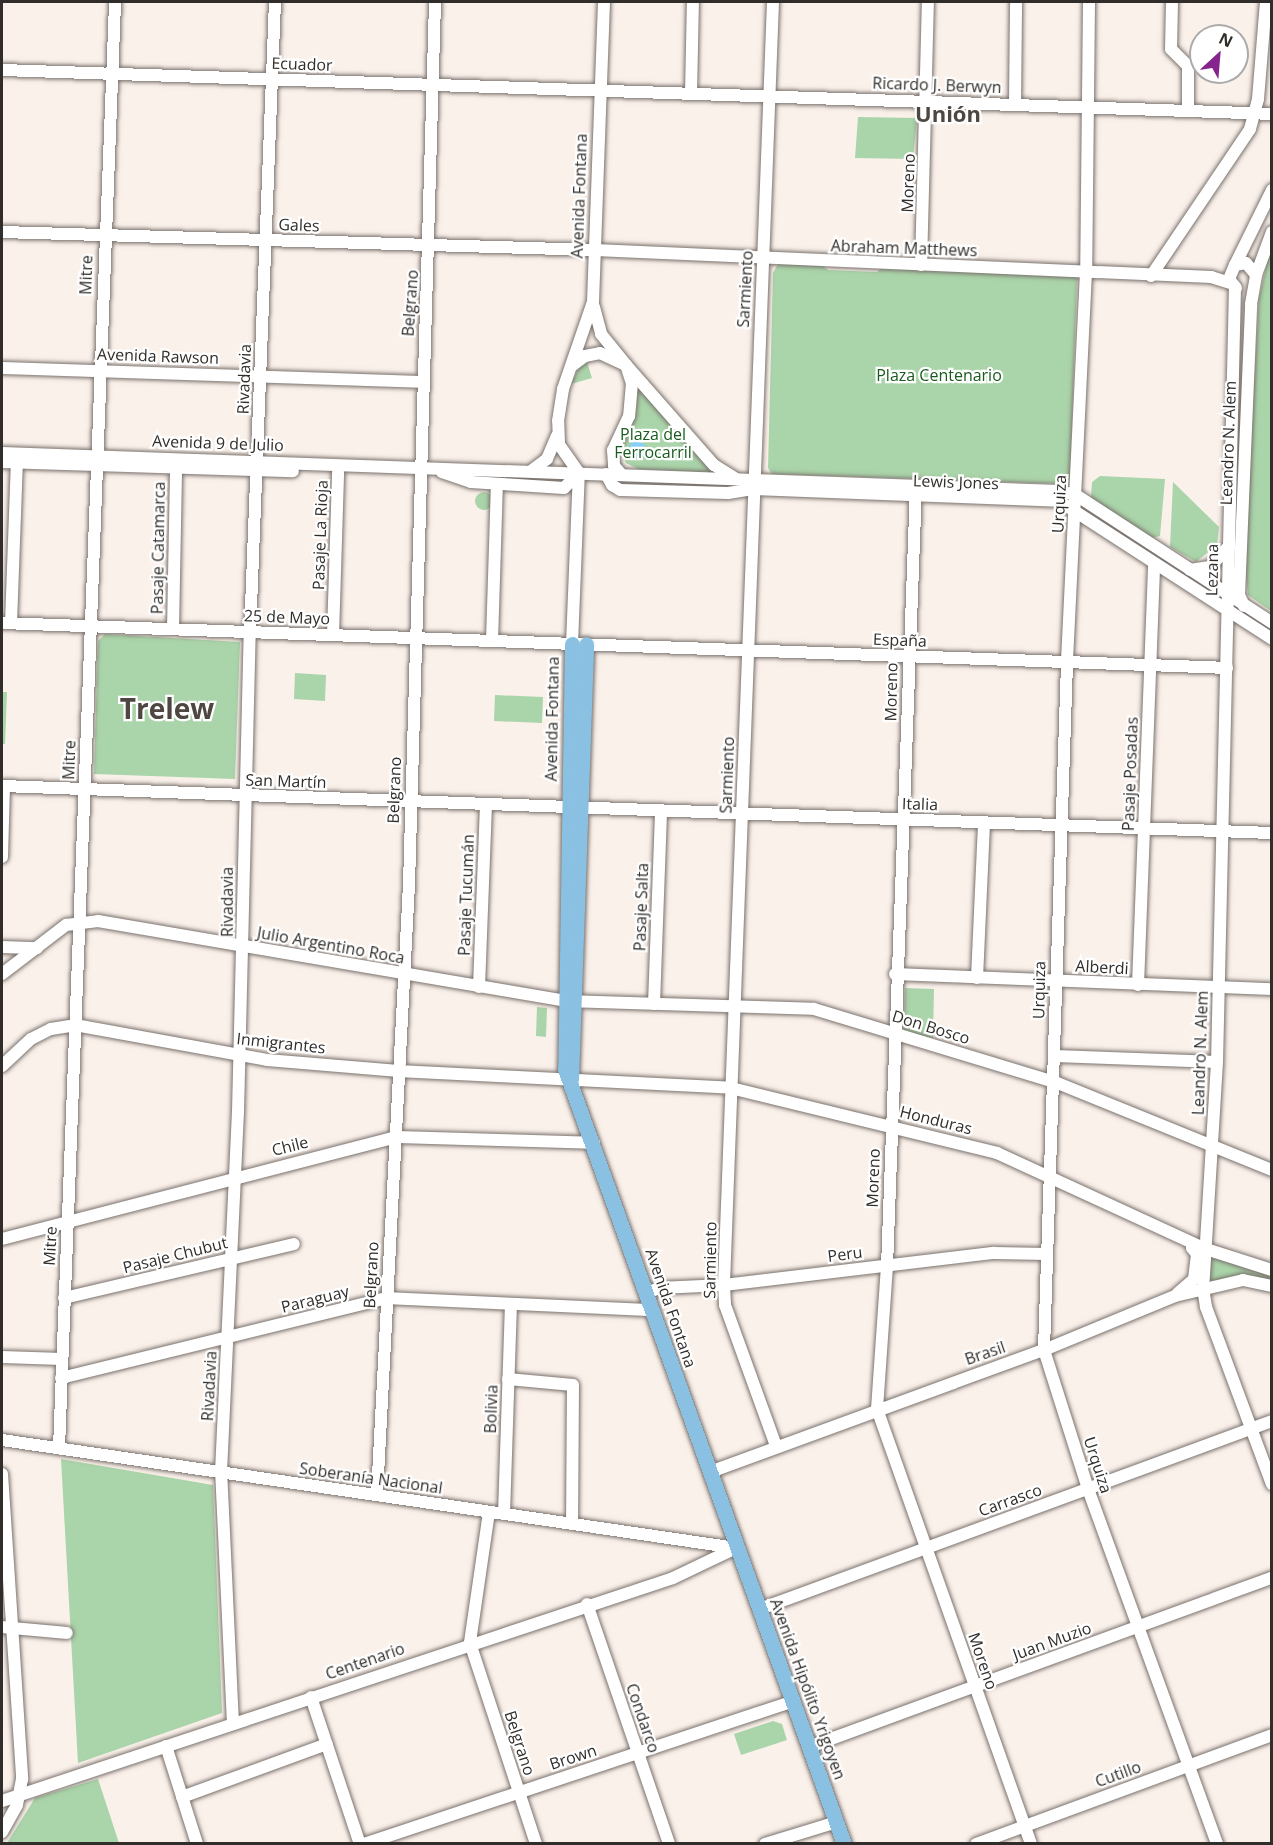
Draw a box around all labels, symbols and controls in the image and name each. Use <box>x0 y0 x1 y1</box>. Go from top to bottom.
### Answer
north arrow <box>1189 24 1249 84</box>
text: N <box>1215 27 1237 52</box>
street label: Ecuador <box>271 53 333 75</box>
street label: Ricardo J. Berwyn <box>872 73 1002 97</box>
district label: Unión <box>915 101 981 127</box>
street label: Avenida Fontana <box>567 133 591 259</box>
street label: Moreno <box>897 153 919 213</box>
street label: Gales <box>278 215 320 235</box>
street label: Abraham Matthews <box>830 236 978 260</box>
street label: Sarmiento <box>733 250 757 328</box>
street label: Mitre <box>76 255 96 295</box>
street label: Belgrano <box>398 269 422 337</box>
street label: Rivadavia <box>233 343 255 415</box>
street label: Avenida Rawson <box>97 344 219 368</box>
park label: Plaza Centenario <box>876 365 1002 385</box>
street label: Leandro N. Alem <box>1216 380 1240 506</box>
park label: Plaza del Ferrocarril <box>614 424 692 462</box>
street label: Avenida 9 de Julio <box>152 431 284 455</box>
street label: Lewis Jones <box>913 471 999 493</box>
street label: Urquiza <box>1048 474 1070 534</box>
street label: Pasaje La Rioja <box>308 480 332 590</box>
street label: Pasaje Catamarca <box>147 482 169 614</box>
street label: Lezana <box>1202 544 1222 596</box>
street label: 25 de Mayo <box>244 606 330 628</box>
street label: España <box>873 629 927 651</box>
street label: Avenida Fontana <box>541 656 563 782</box>
street label: Moreno <box>881 662 901 722</box>
district label: Trelew <box>120 691 214 725</box>
street label: Pasaje Posadas <box>1118 717 1142 831</box>
street label: Sarmiento <box>716 736 738 814</box>
street label: Mitre <box>59 740 79 780</box>
street label: Belgrano <box>383 756 405 824</box>
street label: San Martín <box>245 770 327 792</box>
street label: Italia <box>902 794 938 814</box>
street label: Pasaje Tucumán <box>454 834 478 956</box>
street label: Pasaje Salta <box>630 862 652 952</box>
street label: Rivadavia <box>217 867 237 937</box>
street label: Julio Argentino Roca <box>256 923 406 967</box>
street label: Alberdi <box>1075 956 1129 978</box>
street label: Urquiza <box>1029 961 1049 1019</box>
street label: Leandro N. Alem <box>1188 990 1212 1116</box>
street label: Don Bosco <box>890 1006 972 1048</box>
street label: Inmigrantes <box>236 1029 326 1057</box>
street label: Honduras <box>898 1102 974 1138</box>
street label: Chile <box>270 1132 310 1160</box>
street label: Moreno <box>862 1148 884 1208</box>
street label: Sarmiento <box>700 1221 720 1299</box>
street label: Mitre <box>39 1226 61 1266</box>
street label: Pasaje Chubut <box>121 1233 229 1277</box>
street label: Belgrano <box>360 1241 382 1309</box>
street label: Peru <box>826 1242 864 1266</box>
street label: Avenida Fontana <box>642 1246 700 1370</box>
street label: Paraguay <box>279 1281 351 1317</box>
street label: Brasil <box>962 1337 1008 1369</box>
street label: Rivadavia <box>198 1350 220 1422</box>
street label: Bolivia <box>481 1384 501 1434</box>
street label: Urquiza <box>1080 1434 1116 1496</box>
street label: Soberanía Nacional <box>298 1458 444 1498</box>
street label: Carrasco <box>976 1480 1044 1520</box>
street label: Avenida Hipólito Yrigoyen <box>766 1596 850 1782</box>
street label: Juan Muzio <box>1010 1618 1094 1664</box>
street label: Moreno <box>964 1630 1002 1692</box>
street label: Centenario <box>323 1638 407 1684</box>
street label: Condarco <box>622 1681 664 1755</box>
street label: Belgrano <box>501 1708 539 1778</box>
street label: Brown <box>547 1740 599 1774</box>
street label: Cutillo <box>1092 1757 1144 1791</box>

